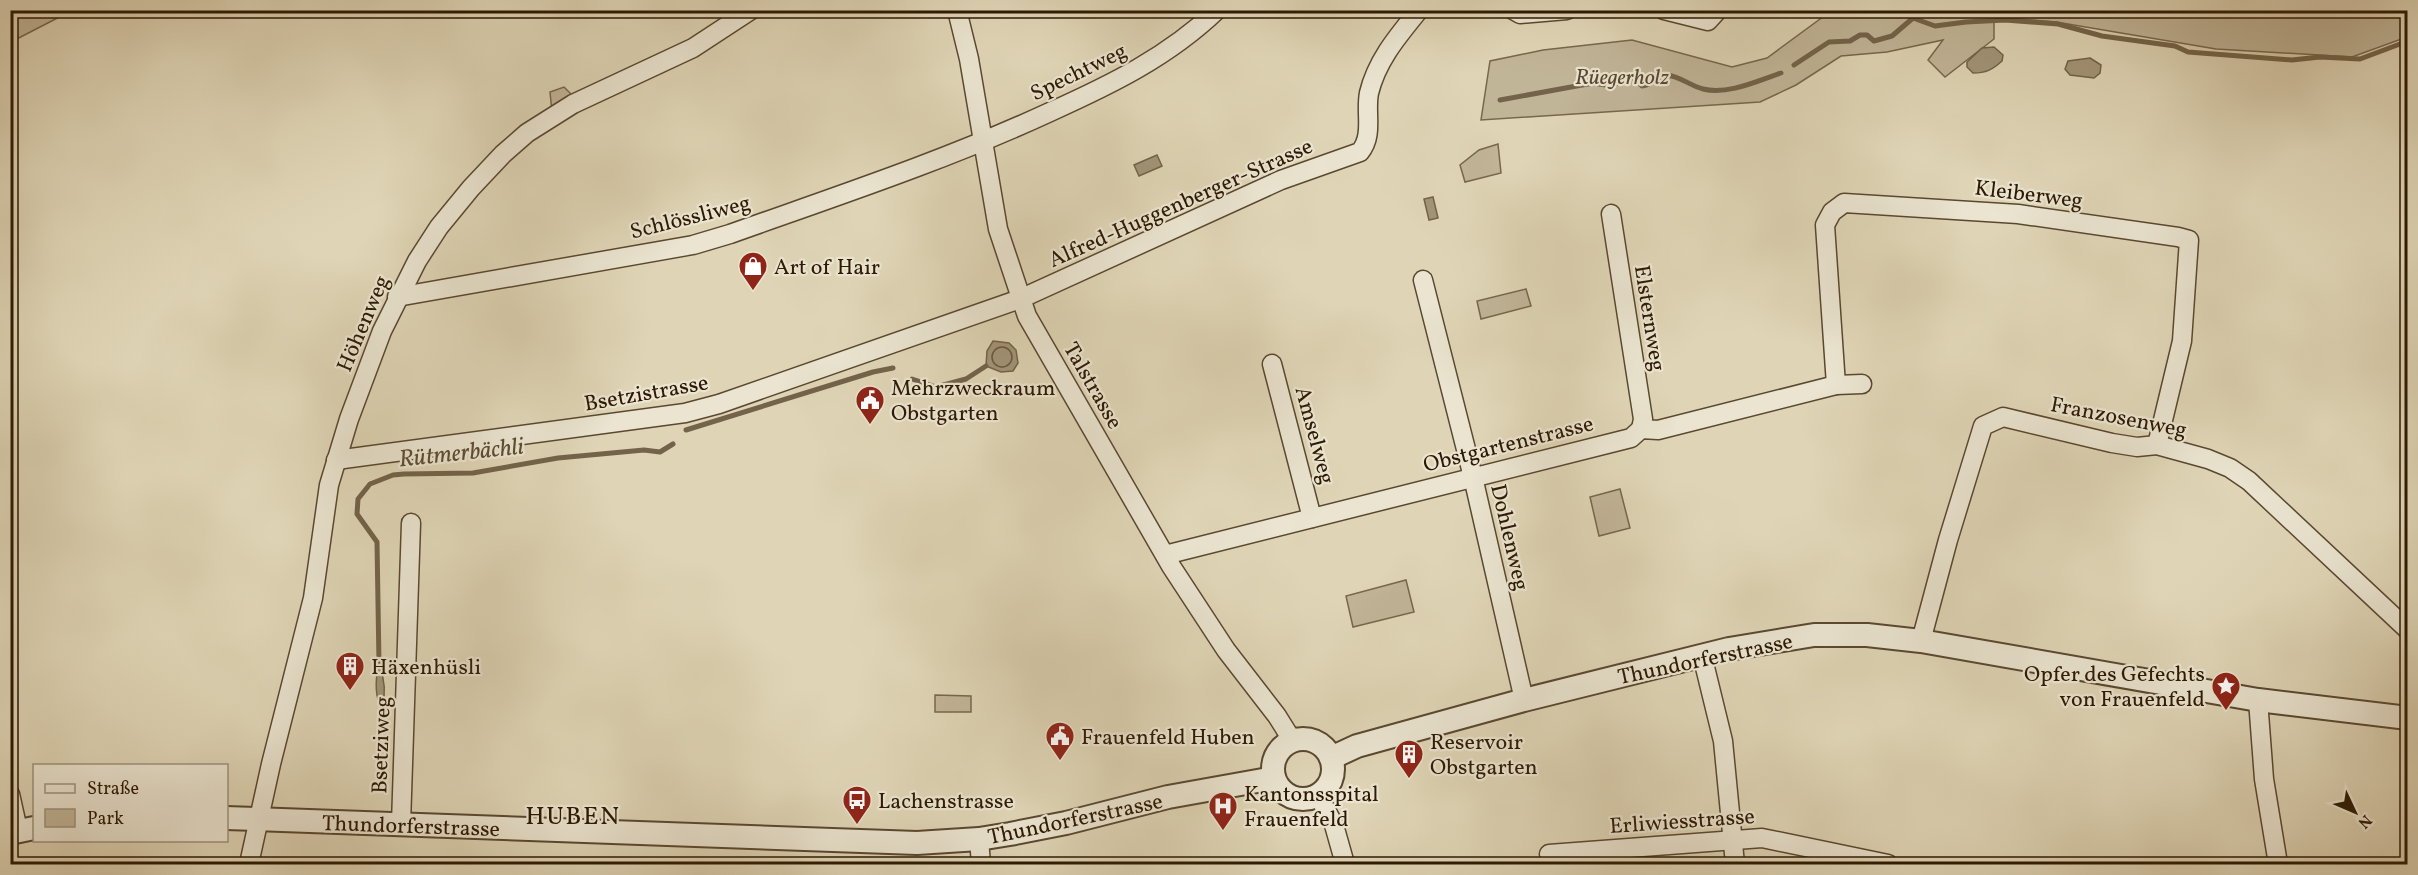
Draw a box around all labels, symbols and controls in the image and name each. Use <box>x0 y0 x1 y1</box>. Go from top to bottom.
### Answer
street label: Spechtweg <box>1026 37 1133 110</box>
park label: Rüegerholz <box>1575 63 1669 94</box>
street label: Alfred-Huggenberger-Strasse <box>1044 132 1318 277</box>
street label: Kleiberweg <box>1973 173 2085 217</box>
street label: Schlössliweg <box>627 188 754 248</box>
shop icon: Art of Hair <box>737 250 769 292</box>
place label: Art of Hair <box>774 253 880 284</box>
street label: Elsternweg <box>1625 263 1672 374</box>
street label: Höhenweg <box>330 271 399 377</box>
street label: Talstrasse <box>1054 337 1129 435</box>
street label: Bsetzistrasse <box>582 368 711 421</box>
place label: Mehrzweckraum Obstgarten <box>891 374 1055 430</box>
street label: Amselweg <box>1286 383 1341 488</box>
public building icon: Mehrzweckraum Obstgarten <box>854 384 886 426</box>
street label: Franzosenweg <box>2048 390 2189 447</box>
street label: Obstgartenstrasse <box>1420 409 1597 482</box>
water label: Rütmerbächli <box>397 430 526 477</box>
street label: Dohlenweg <box>1481 481 1536 594</box>
street label: Thundorferstrasse <box>1615 627 1796 694</box>
building icon: Häxenhüsli <box>334 650 366 692</box>
place label: Häxenhüsli <box>371 653 481 684</box>
place label: Opfer des Gefechts von Frauenfeld <box>2024 660 2205 716</box>
place icon: Opfer des Gefechts von Frauenfeld <box>2210 670 2242 712</box>
street label: Bsetziweg <box>365 696 400 794</box>
public building icon: Frauenfeld Huben <box>1044 720 1076 762</box>
place label: Frauenfeld Huben <box>1081 723 1255 754</box>
place label: Reservoir Obstgarten <box>1430 728 1538 784</box>
building icon: Reservoir Obstgarten <box>1393 738 1425 780</box>
legend <box>33 764 228 842</box>
text: Straße <box>87 777 139 802</box>
place label: Kantonsspital Frauenfeld <box>1244 780 1379 836</box>
north arrow <box>2325 782 2385 842</box>
bus stop icon: Lachenstrasse <box>841 784 873 826</box>
place label: Lachenstrasse <box>878 787 1014 818</box>
street label: Thundorferstrasse <box>985 787 1166 854</box>
hospital icon: Kantonsspital Frauenfeld <box>1207 790 1239 832</box>
district label: HUBEN <box>525 799 621 835</box>
street label: Erliwiesstrasse <box>1608 802 1756 843</box>
text: Park <box>87 807 124 832</box>
street label: Thundorferstrasse <box>321 809 500 846</box>
text: N <box>2352 809 2376 833</box>

